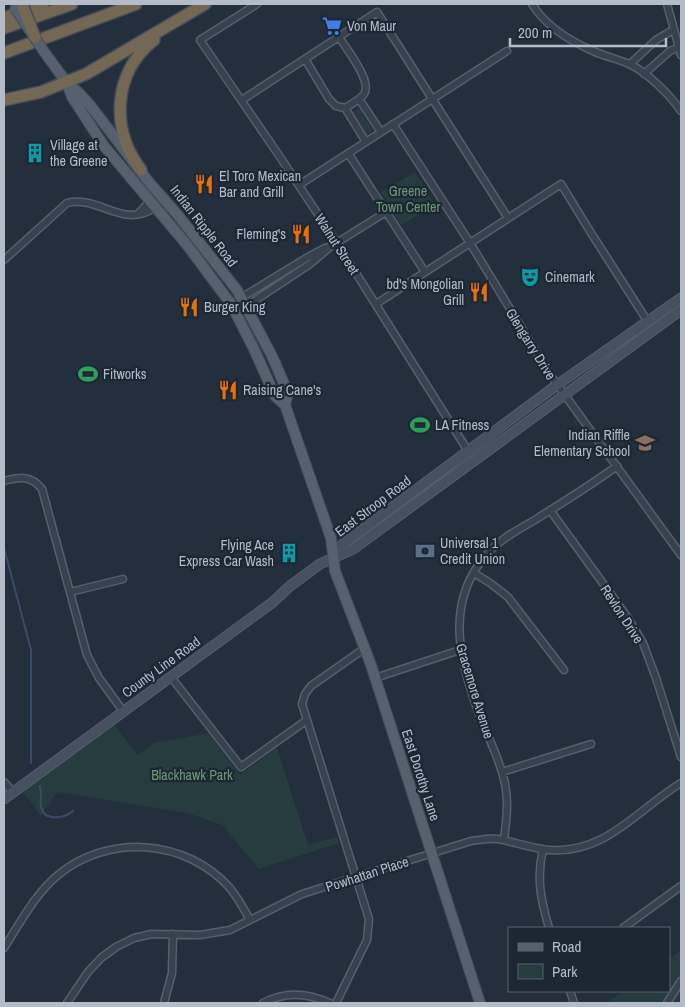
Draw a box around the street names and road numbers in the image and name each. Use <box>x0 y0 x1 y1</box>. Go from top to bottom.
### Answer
street label: Indian Ripple Road <box>166 181 242 271</box>
street label: Walnut Street <box>311 210 363 278</box>
street label: Glengarry Drive <box>502 305 560 383</box>
street label: East Stroop Road <box>331 472 415 540</box>
street label: Revlon Drive <box>596 581 648 647</box>
street label: County Line Road <box>118 633 204 701</box>
street label: Gracemore Avenue <box>452 641 498 741</box>
street label: East Dorothy Lane <box>398 727 444 823</box>
street label: Powhattan Place <box>323 852 411 896</box>

